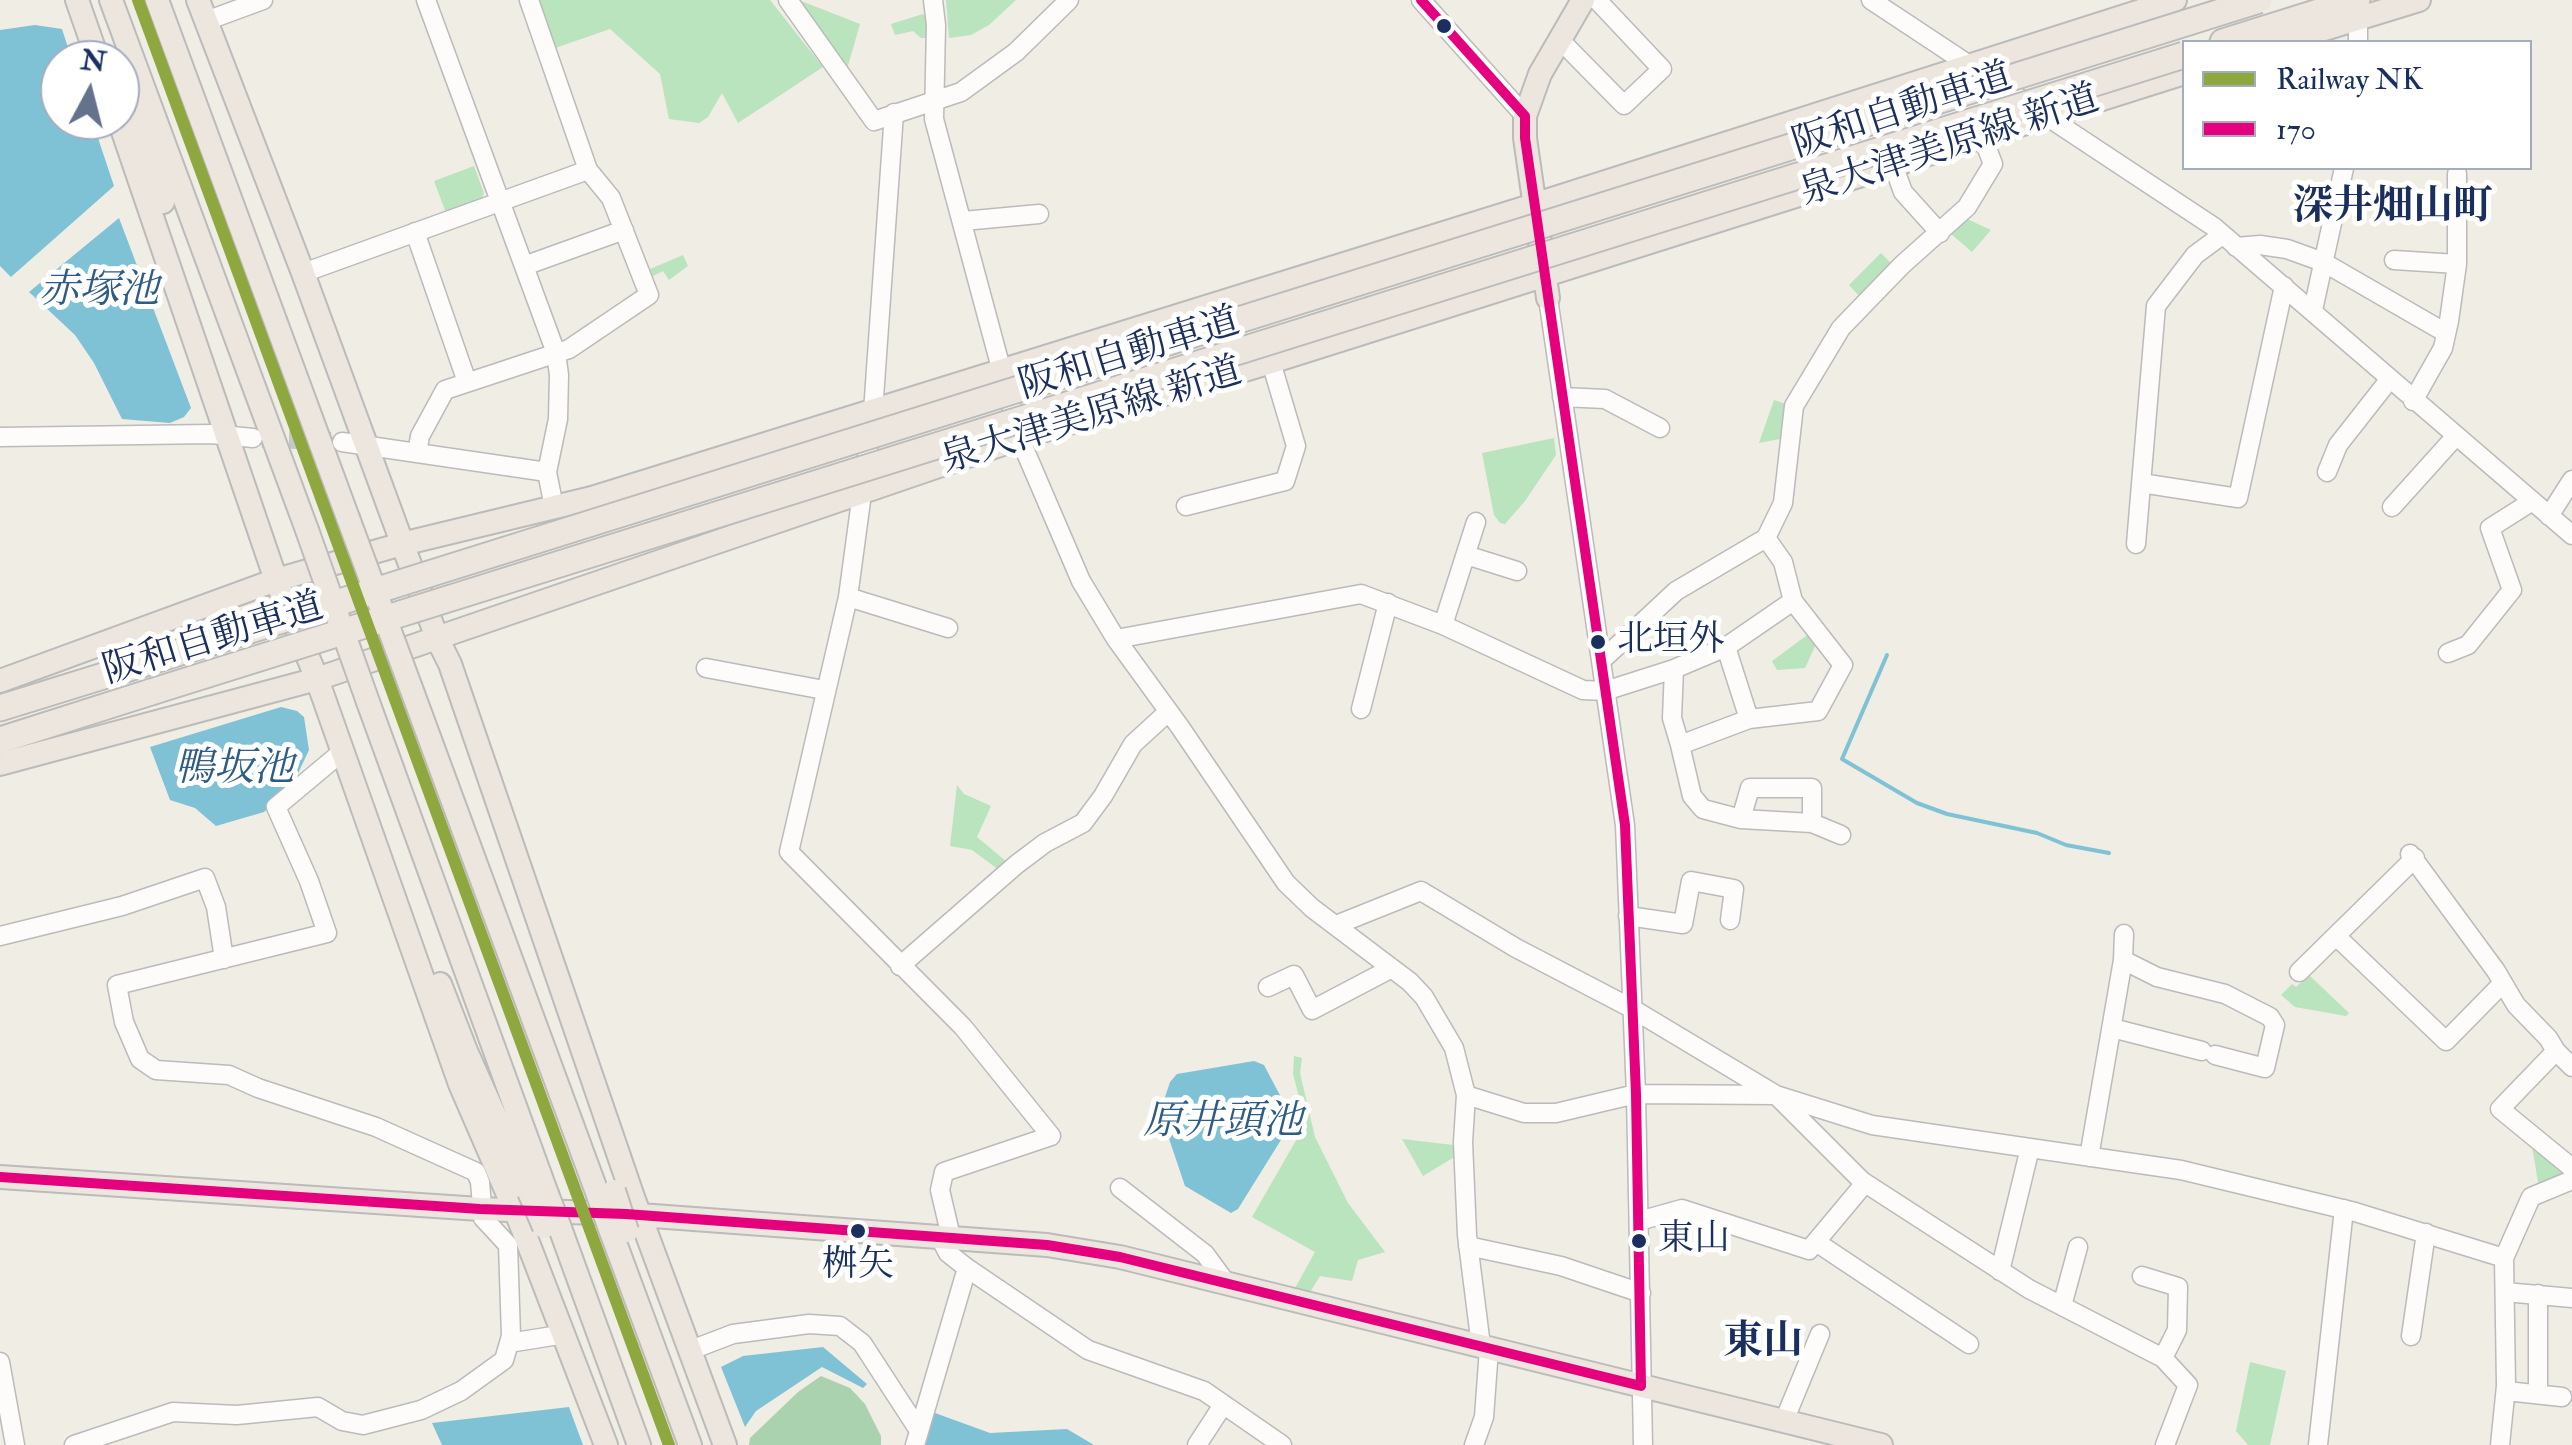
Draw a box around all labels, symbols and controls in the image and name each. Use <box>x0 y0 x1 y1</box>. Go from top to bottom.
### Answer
unlabelled marker <box>1434 16 1454 36</box>
north arrow <box>40 40 140 140</box>
legend <box>2182 40 2532 170</box>
text: N <box>79 43 108 81</box>
street label: 阪和自動車道 <box>1788 56 2018 170</box>
text: Railway NK <box>2276 61 2423 98</box>
street label: 泉大津美原線 新道 <box>1795 78 2105 218</box>
text: 170 <box>2276 111 2316 148</box>
district label: 深井畑山町 <box>2293 185 2493 233</box>
water label: 赤塚池 <box>39 269 159 317</box>
street label: 阪和自動車道 <box>1014 301 1246 411</box>
street label: 泉大津美原線 新道 <box>936 351 1248 485</box>
street label: 阪和自動車道 <box>98 586 330 696</box>
place label: 北垣外 <box>1617 620 1725 664</box>
marker: 北垣外 <box>1588 632 1608 652</box>
water label: 鴨坂池 <box>174 747 294 795</box>
water label: 原井頭池 <box>1143 1100 1303 1148</box>
place label: 東山 <box>1658 1219 1730 1263</box>
marker: 桝矢 <box>848 1221 868 1241</box>
marker: 東山 <box>1629 1231 1649 1251</box>
place label: 桝矢 <box>822 1245 894 1289</box>
district label: 東山 <box>1723 1320 1803 1368</box>

